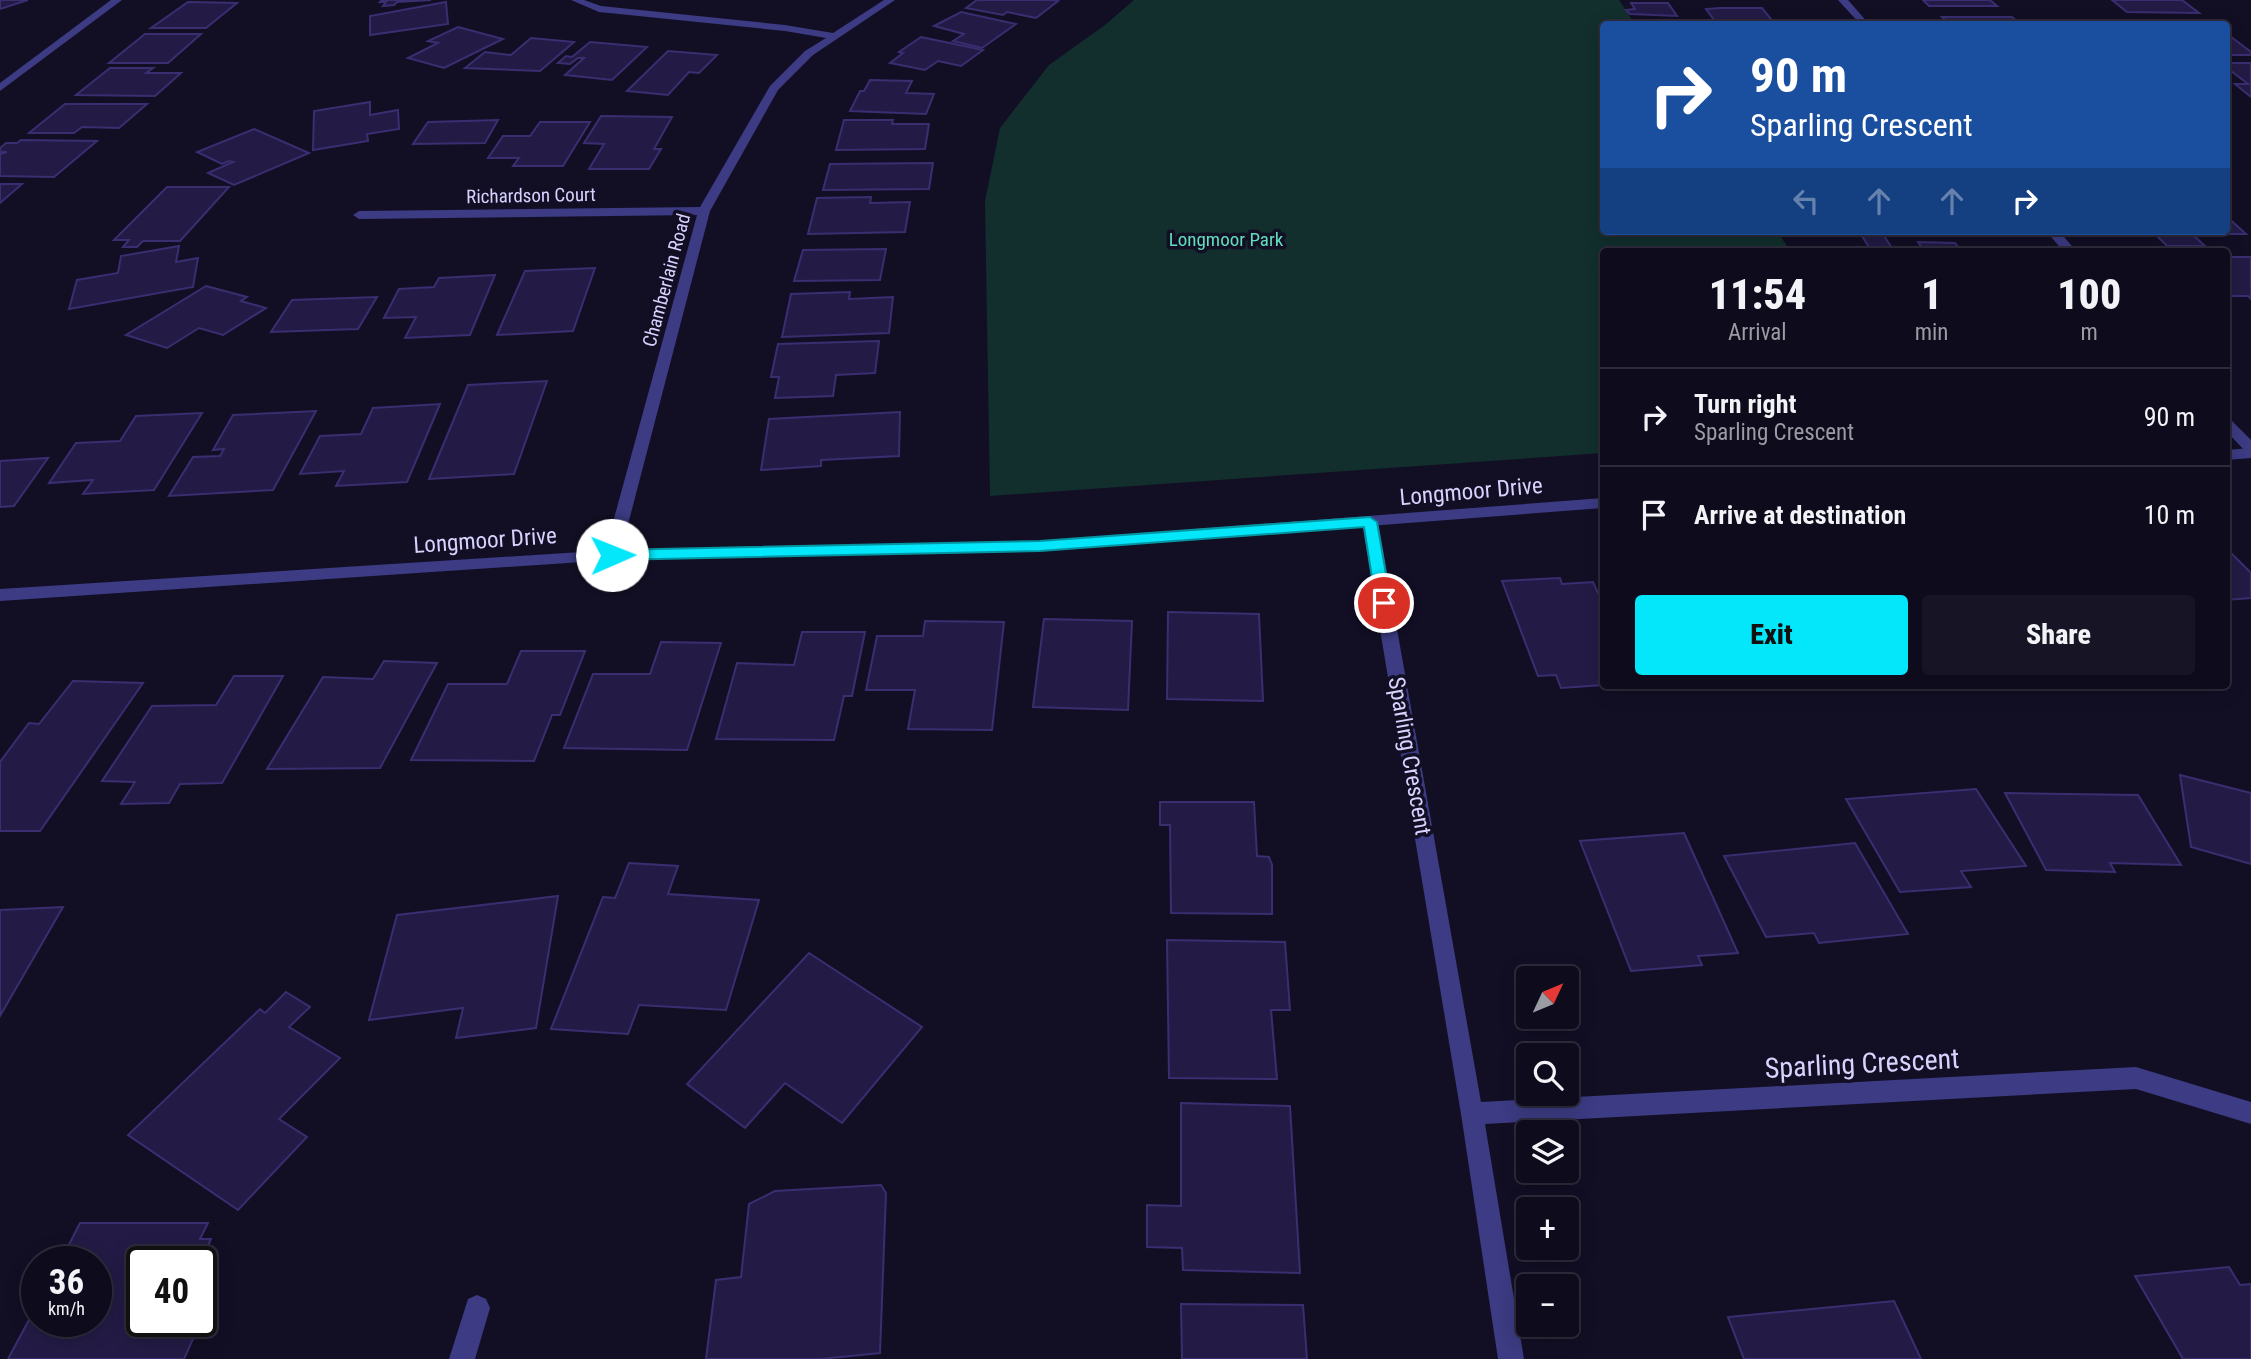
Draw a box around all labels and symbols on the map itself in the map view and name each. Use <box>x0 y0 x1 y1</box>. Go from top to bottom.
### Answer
street label: Richardson Court <box>466 183 596 208</box>
street label: Chamberlain Road <box>638 211 695 349</box>
park label: Longmoor Park <box>1169 228 1284 251</box>
street label: Longmoor Drive <box>1398 472 1544 511</box>
position arrow <box>575 518 649 592</box>
street label: Longmoor Drive <box>412 522 558 559</box>
pin <box>1354 573 1414 633</box>
street label: Sparling Crescent <box>1382 675 1437 837</box>
north arrow <box>1516 966 1578 1029</box>
street label: Sparling Crescent <box>1764 1042 1960 1085</box>
speed limit sign: 40 <box>126 1246 217 1337</box>

